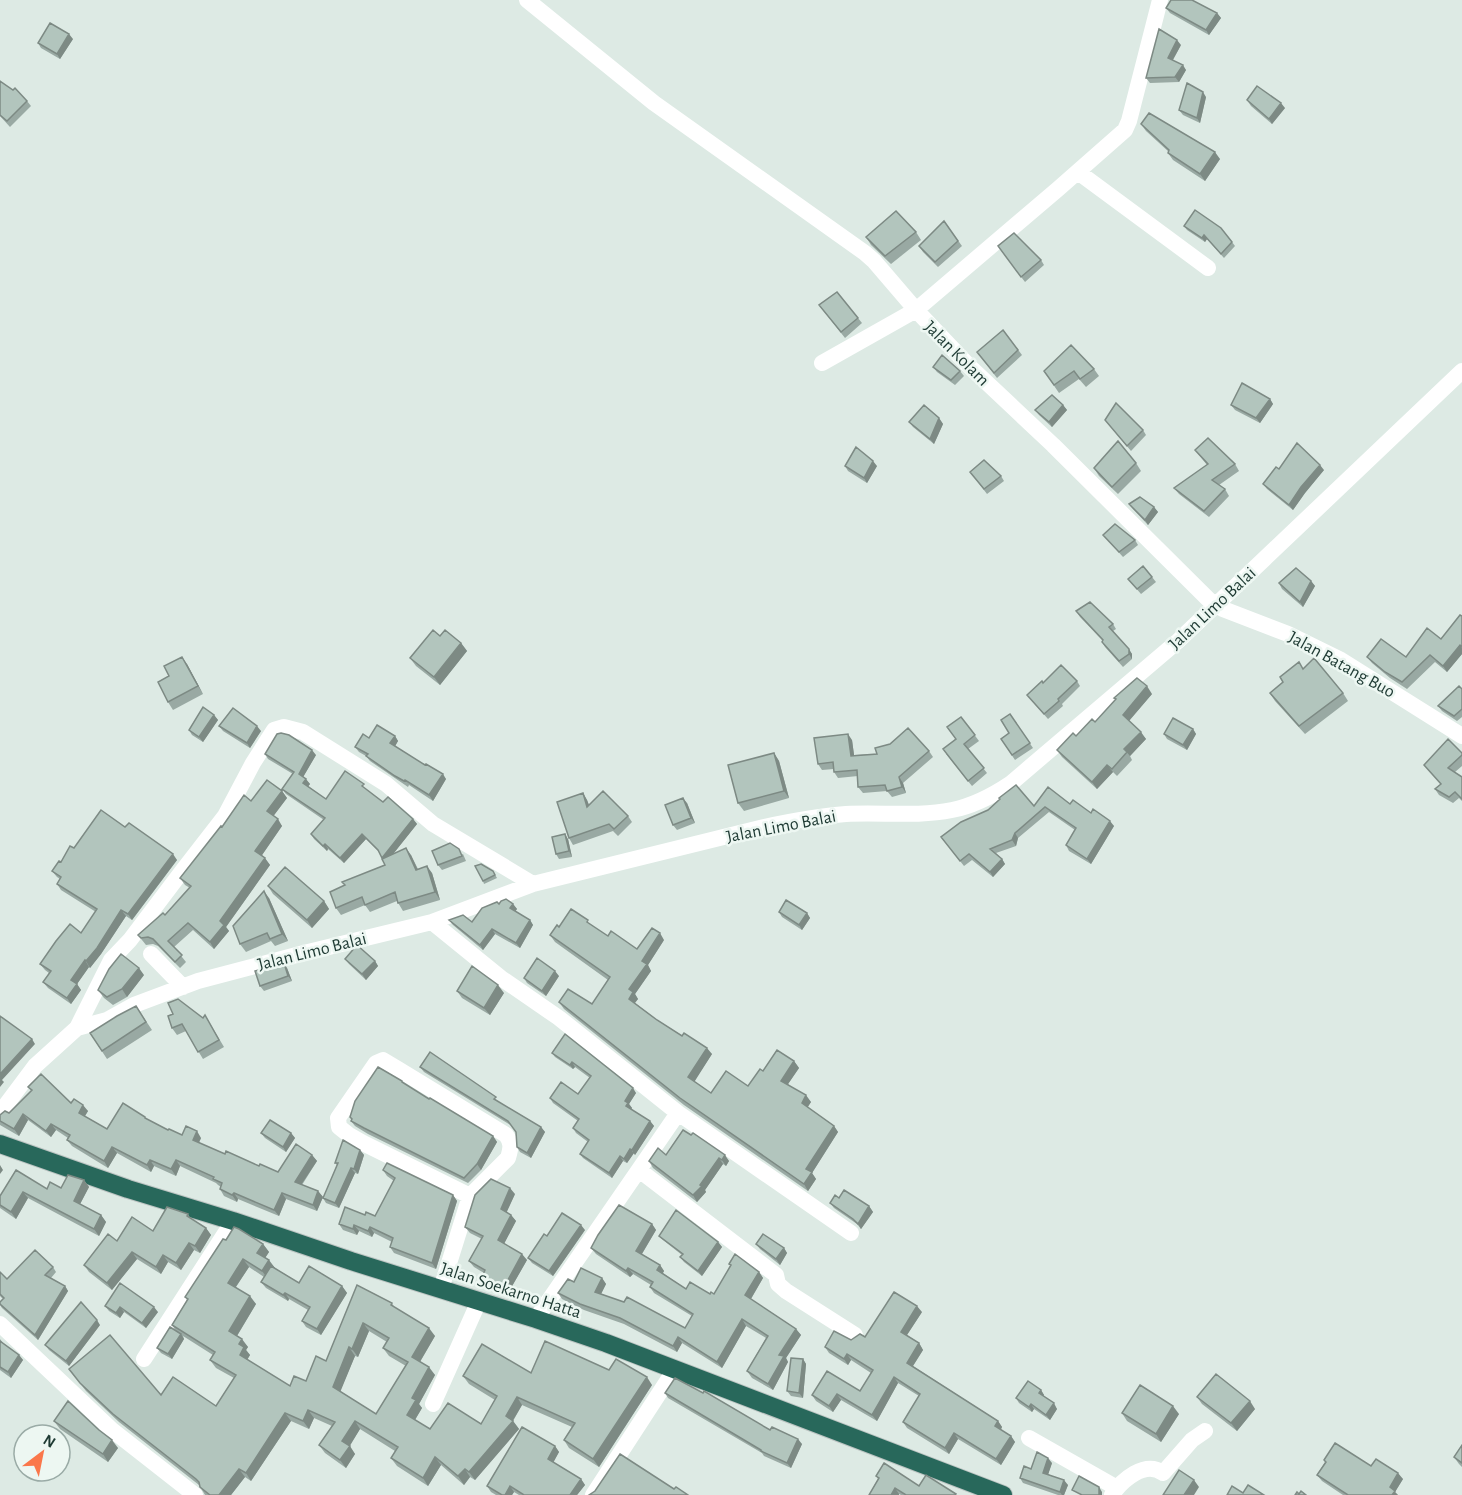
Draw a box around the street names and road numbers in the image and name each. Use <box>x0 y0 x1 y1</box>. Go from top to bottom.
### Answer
street label: Jalan Kolam <box>920 318 992 390</box>
street label: Jalan Limo Balai <box>1166 564 1260 653</box>
street label: Jalan Batang Buo <box>1285 628 1398 702</box>
street label: Jalan Limo Balai <box>725 808 838 846</box>
street label: Jalan Limo Balai <box>256 930 369 974</box>
street label: Jalan Soekarno Hatta <box>438 1260 583 1322</box>

